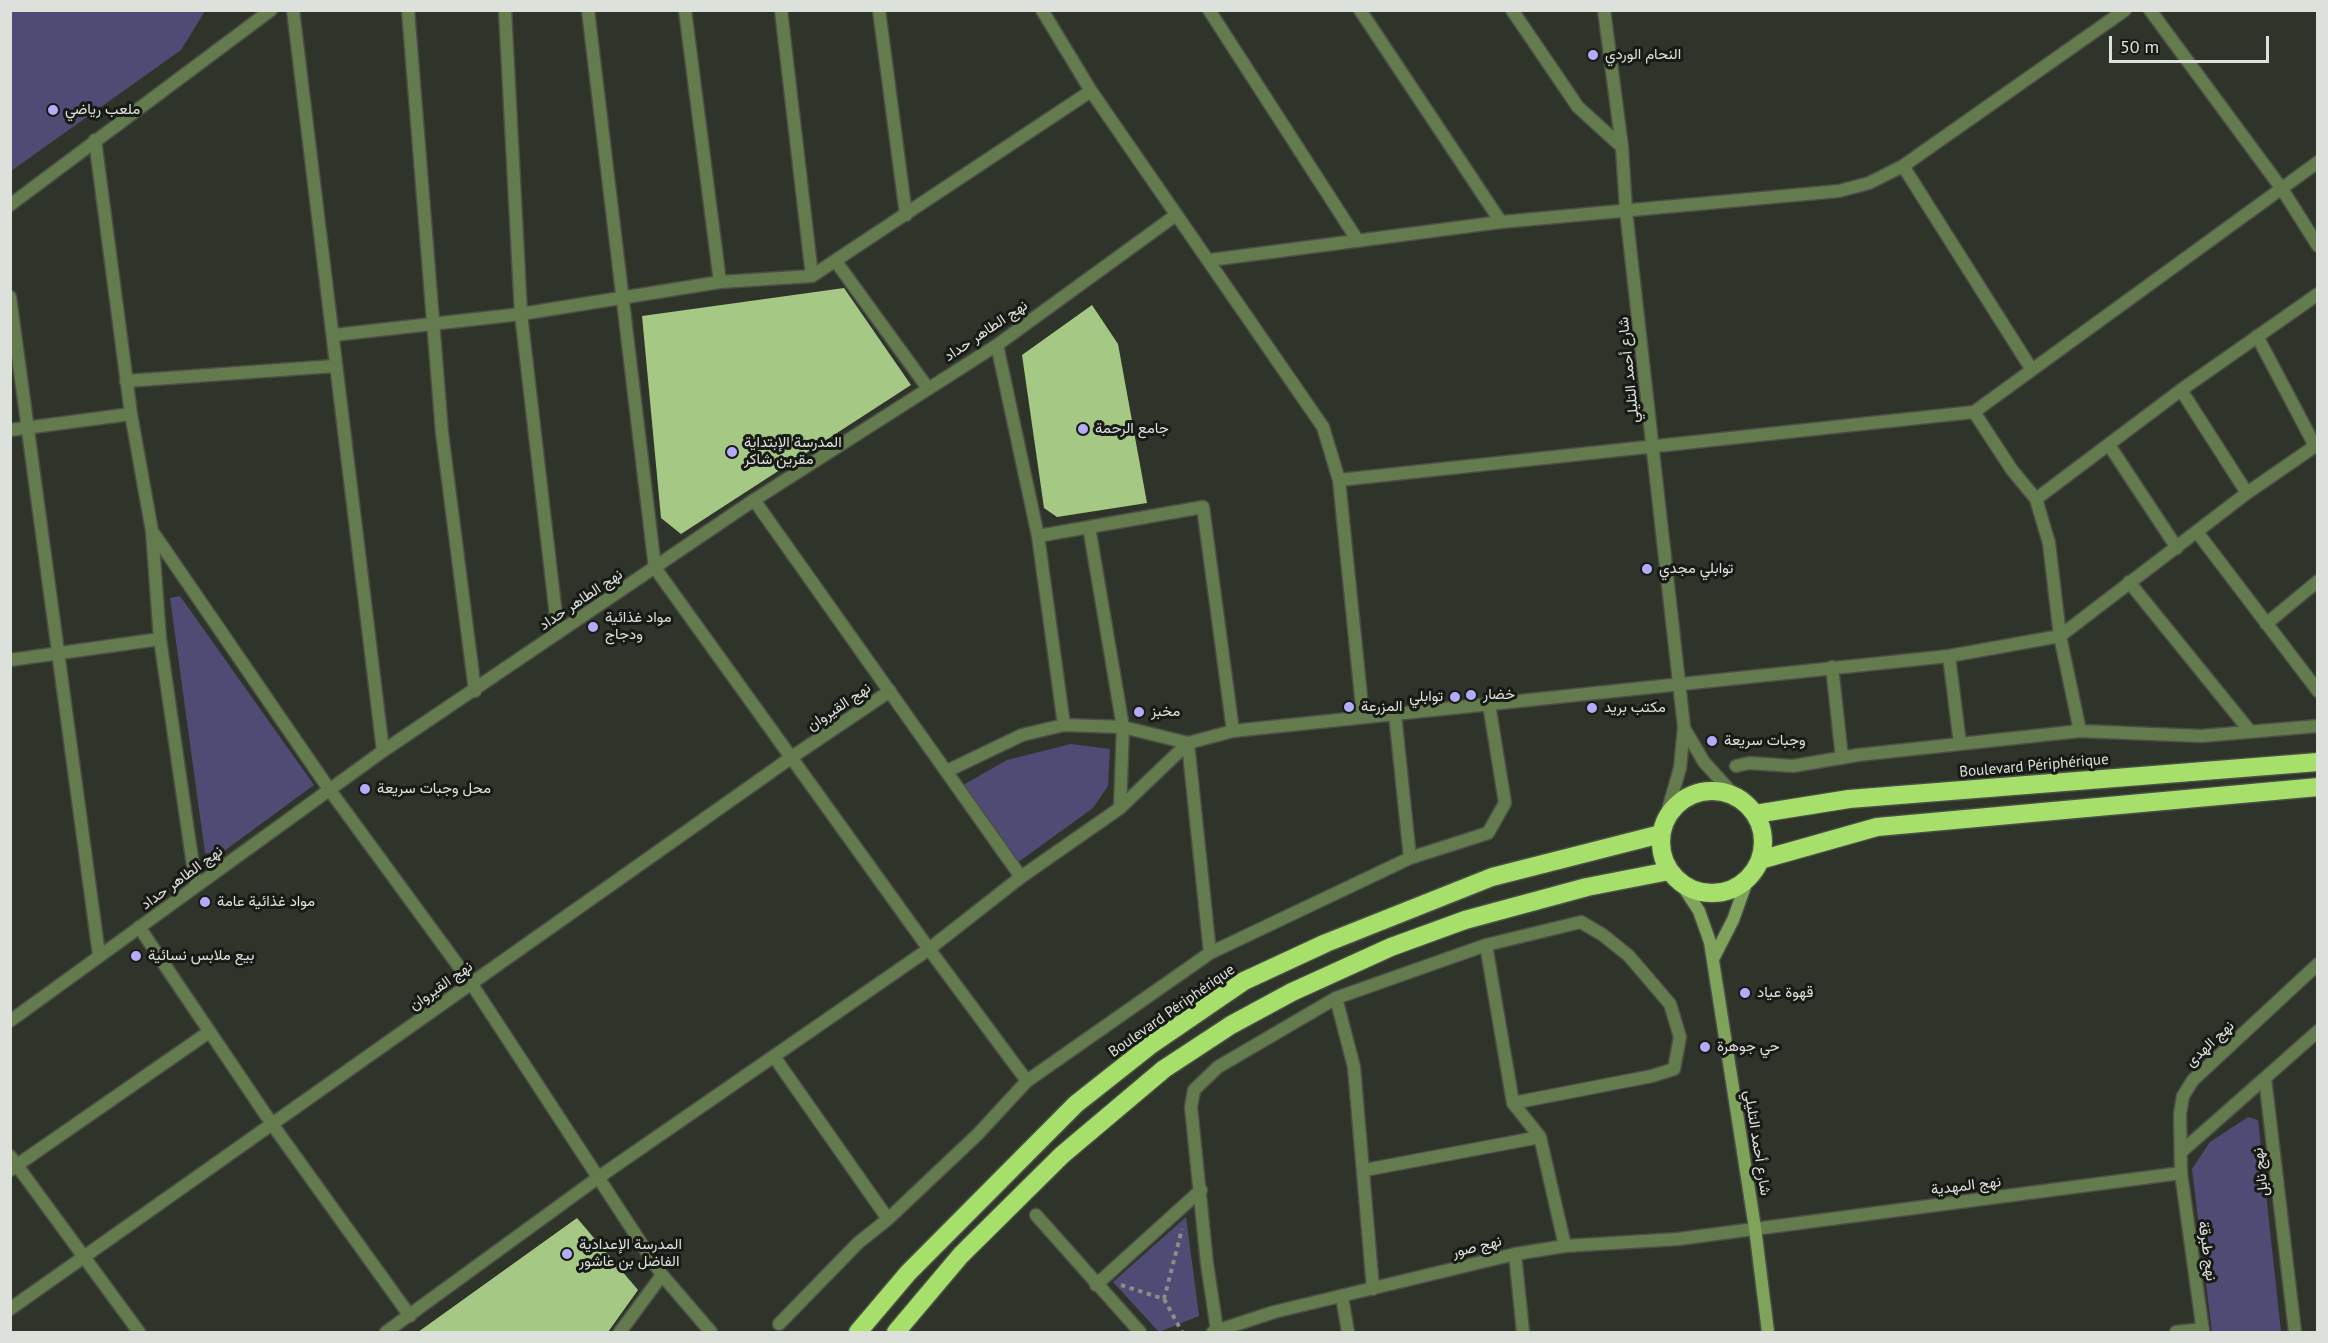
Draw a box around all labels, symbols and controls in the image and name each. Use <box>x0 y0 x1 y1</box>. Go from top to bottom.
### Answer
scale bar <box>2112 24 2272 62</box>
text: 50 m <box>2120 35 2159 58</box>
place label: النحام الوردي <box>1605 46 1681 64</box>
marker: النحام الوردي <box>1586 48 1600 62</box>
place label: ملعب رياضي <box>65 101 140 119</box>
marker: ملعب رياضي <box>46 103 60 117</box>
street label: نهج الطاهر حداد <box>941 296 1031 366</box>
street label: شارع أحمد التليلي <box>1614 316 1644 424</box>
place label: جامع الرحمة <box>1095 420 1169 438</box>
marker: جامع الرحمة <box>1076 422 1090 436</box>
place label: المدرسة الإبتداية مقرين شاكر <box>744 434 842 469</box>
marker: المدرسة الإبتداية مقرين شاكر <box>725 445 739 459</box>
place label: توابلي مجدي <box>1659 560 1733 578</box>
marker: توابلي مجدي <box>1640 562 1654 576</box>
street label: نهج الطاهر حداد <box>536 565 626 635</box>
place label: مواد غذائية ودجاج <box>605 609 671 644</box>
marker: مواد غذائية ودجاج <box>586 620 600 634</box>
street label: نهج القيروان <box>804 679 874 735</box>
place label: خضار <box>1483 686 1515 704</box>
place label: توابلي <box>1409 688 1443 706</box>
marker: خضار <box>1464 688 1478 702</box>
marker: توابلي <box>1448 690 1462 704</box>
place label: المزرعة <box>1361 698 1403 716</box>
place label: مكتب بريد <box>1604 699 1666 717</box>
marker: المزرعة <box>1342 700 1356 714</box>
marker: مكتب بريد <box>1585 701 1599 715</box>
place label: مخبز <box>1151 703 1180 721</box>
marker: مخبز <box>1132 705 1146 719</box>
place label: وجبات سريعة <box>1724 732 1806 750</box>
marker: وجبات سريعة <box>1705 734 1719 748</box>
street label: Boulevard Périphérique <box>1959 751 2109 781</box>
place label: محل وجبات سريعة <box>377 780 491 798</box>
marker: محل وجبات سريعة <box>358 782 372 796</box>
street label: نهج الطاهر حداد <box>138 842 226 914</box>
place label: مواد غذائية عامة <box>217 893 315 911</box>
marker: مواد غذائية عامة <box>198 895 212 909</box>
place label: بيع ملابس نسائية <box>148 947 254 965</box>
marker: بيع ملابس نسائية <box>129 949 143 963</box>
street label: نهج القيروان <box>406 958 476 1014</box>
street label: Boulevard Périphérique <box>1105 961 1239 1061</box>
place label: قهوة عياد <box>1757 984 1813 1002</box>
marker: قهوة عياد <box>1738 986 1752 1000</box>
street label: نهج الهدى <box>2182 1017 2238 1071</box>
place label: حي جوهرة <box>1717 1038 1780 1056</box>
marker: حي جوهرة <box>1698 1040 1712 1054</box>
street label: شارع أحمد التليلي <box>1740 1089 1774 1197</box>
street label: نهج نابل <box>2249 1147 2273 1197</box>
street label: نهج المهدية <box>1930 1173 2002 1199</box>
street label: نهج طبرقة <box>2194 1220 2220 1282</box>
street label: نهج صور <box>1450 1232 1504 1262</box>
place label: المدرسة الإعدادية الفاضل بن عاشور <box>579 1236 682 1271</box>
marker: المدرسة الإعدادية الفاضل بن عاشور <box>560 1247 574 1261</box>

